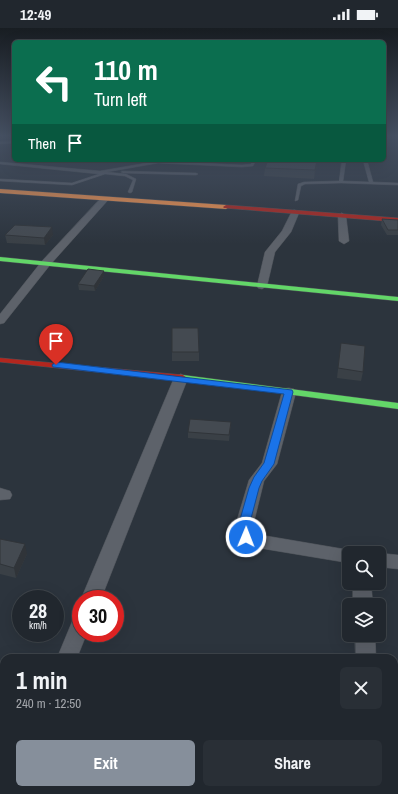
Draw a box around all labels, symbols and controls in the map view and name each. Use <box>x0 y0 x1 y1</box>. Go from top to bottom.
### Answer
text: 12:49 <box>20 4 51 25</box>
text: 110 m <box>94 51 158 89</box>
icon: left <box>28 56 80 108</box>
text: Turn left <box>94 87 147 112</box>
icon: arrive <box>64 132 86 154</box>
text: Then <box>28 133 56 154</box>
pin <box>39 324 73 365</box>
icon: arrive <box>45 330 67 352</box>
position arrow <box>225 516 267 558</box>
map controls <box>342 546 386 642</box>
button: search <box>342 546 386 590</box>
speed limit sign: 30 <box>72 590 124 642</box>
text: 28 <box>29 597 47 624</box>
button: layers <box>342 598 386 642</box>
text: km/h <box>29 619 47 632</box>
text: 1 min <box>16 664 67 696</box>
button: close <box>340 667 382 709</box>
text: 240 m · 12:50 <box>16 695 81 712</box>
button: Exit <box>16 740 195 786</box>
button: Share <box>203 740 382 786</box>

